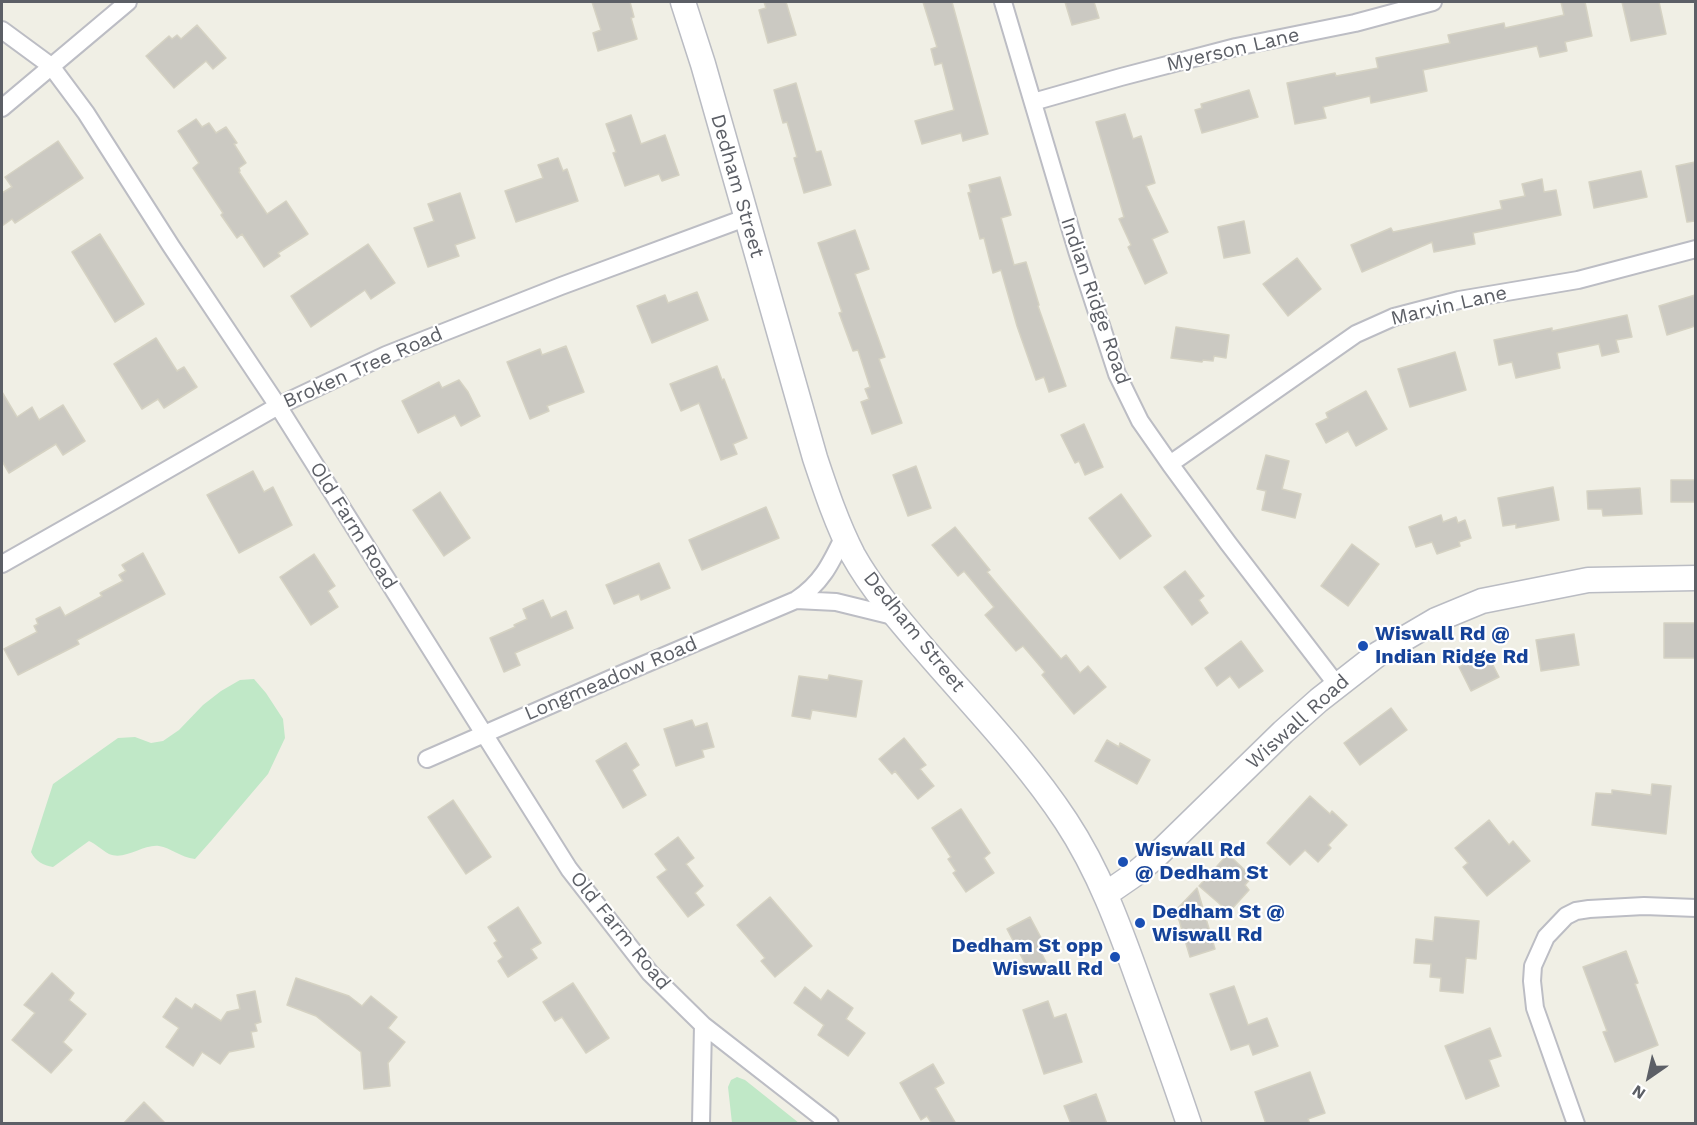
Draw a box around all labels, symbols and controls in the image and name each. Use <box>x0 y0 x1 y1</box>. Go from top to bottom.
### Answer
street label: Myerson Lane <box>1164 23 1302 77</box>
street label: Dedham Street <box>705 111 769 261</box>
street label: Indian Ridge Road <box>1055 214 1135 388</box>
street label: Marvin Lane <box>1389 281 1509 331</box>
street label: Broken Tree Road <box>280 322 446 414</box>
street label: Old Farm Road <box>304 458 402 594</box>
street label: Dedham Street <box>858 567 970 697</box>
place label: Wiswall Rd @ Indian Ridge Rd <box>1375 622 1529 669</box>
street label: Longmeadow Road <box>521 632 701 726</box>
marker: Wiswall Rd @ Indian Ridge Rd <box>1356 639 1370 653</box>
street label: Wiswall Road <box>1242 670 1354 774</box>
place label: Wiswall Rd @ Dedham St <box>1135 838 1268 885</box>
marker: Wiswall Rd @ Dedham St <box>1116 855 1130 869</box>
street label: Old Farm Road <box>565 867 675 995</box>
place label: Dedham St @ Wiswall Rd <box>1152 900 1285 947</box>
marker: Dedham St @ Wiswall Rd <box>1133 916 1147 930</box>
place label: Dedham St opp Wiswall Rd <box>952 934 1103 981</box>
marker: Dedham St opp Wiswall Rd <box>1108 950 1122 964</box>
north arrow <box>1619 1047 1679 1107</box>
text: N <box>1628 1081 1649 1104</box>

